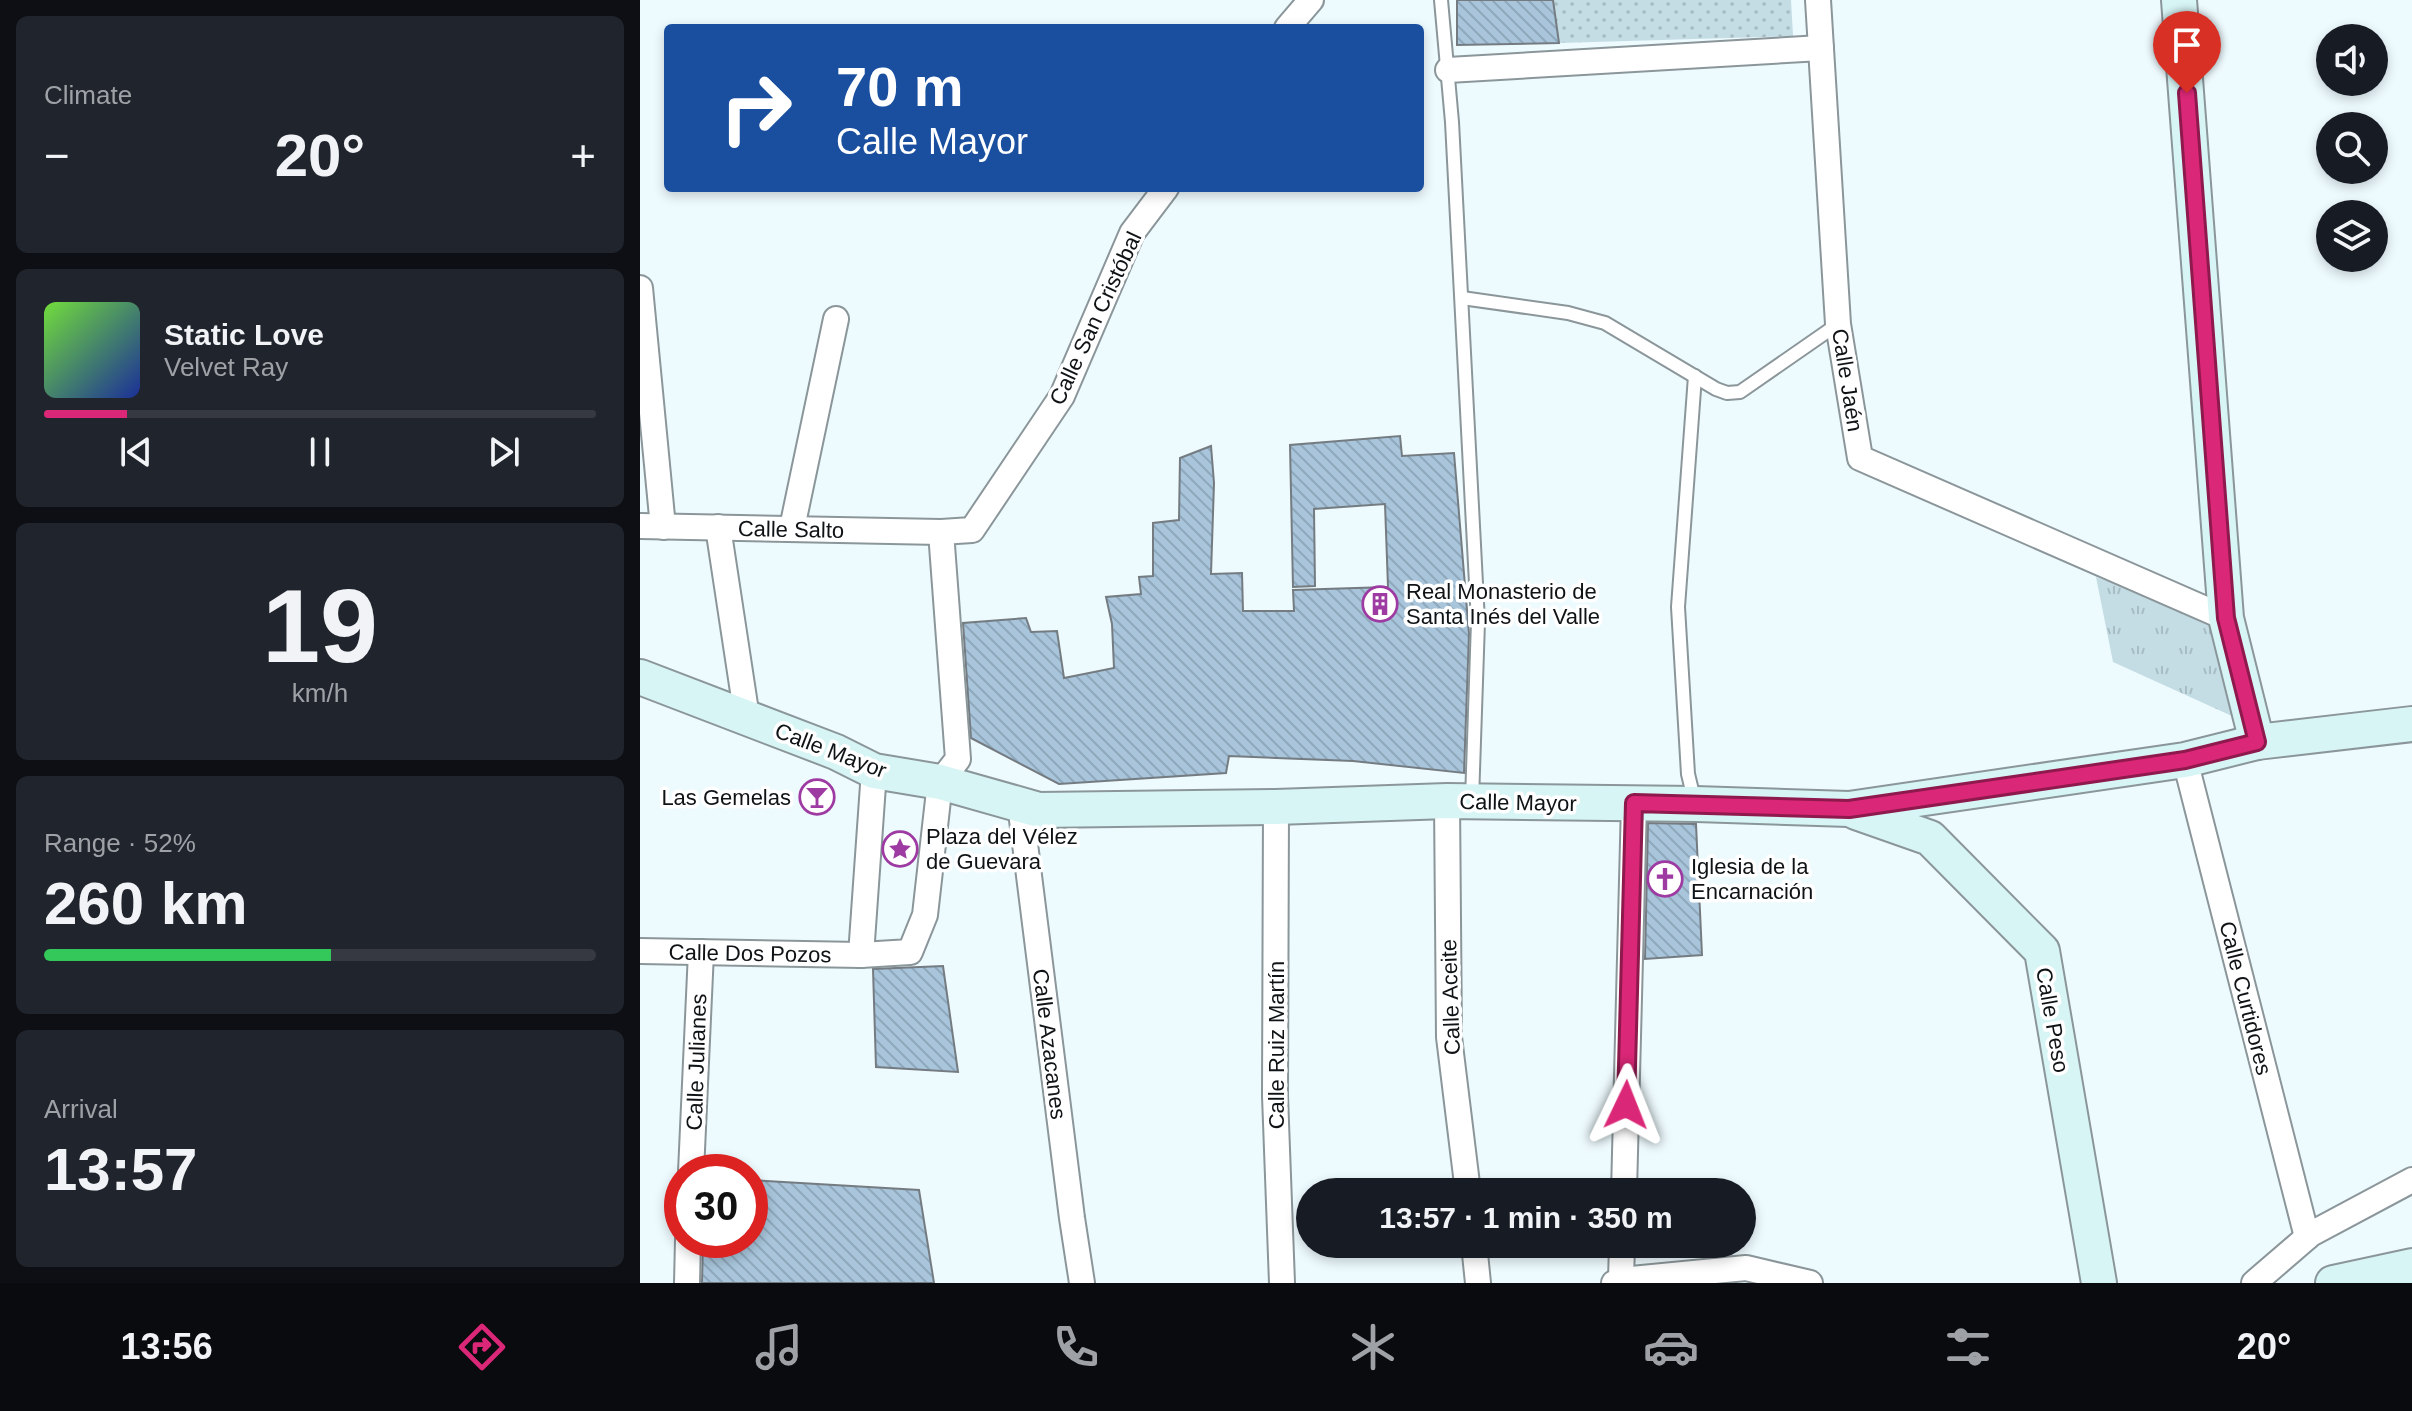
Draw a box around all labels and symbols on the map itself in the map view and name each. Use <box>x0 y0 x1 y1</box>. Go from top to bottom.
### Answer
pin <box>2153 11 2221 93</box>
street label: Calle San Cristóbal <box>1044 228 1147 409</box>
street label: Calle Jaén <box>1827 327 1868 433</box>
street label: Calle Salto <box>738 516 844 543</box>
place label: Real Monasterio de Santa Inés del Valle <box>1406 579 1600 629</box>
building icon: Real Monasterio de Santa Inés del Valle <box>1361 585 1399 623</box>
street label: Calle Mayor <box>772 718 890 783</box>
bar icon: Las Gemelas <box>798 778 836 816</box>
place label: Las Gemelas <box>661 785 791 810</box>
street label: Calle Mayor <box>1459 789 1577 816</box>
place label: Plaza del Vélez de Guevara <box>926 824 1078 874</box>
place icon: Plaza del Vélez de Guevara <box>881 830 919 868</box>
place label: Iglesia de la Encarnación <box>1691 854 1813 904</box>
church icon: Iglesia de la Encarnación <box>1646 860 1684 898</box>
street label: Calle Curtidores <box>2214 919 2277 1078</box>
street label: Calle Aceite <box>1436 938 1465 1055</box>
street label: Calle Dos Pozos <box>668 940 832 967</box>
street label: Calle Ruiz Martín <box>1264 961 1289 1129</box>
street label: Calle Peso <box>2031 966 2074 1075</box>
street label: Calle Azacanes <box>1028 967 1071 1121</box>
street label: Calle Julianes <box>682 993 711 1131</box>
position arrow <box>1584 1063 1668 1147</box>
speed limit sign: 30 <box>664 1154 768 1258</box>

